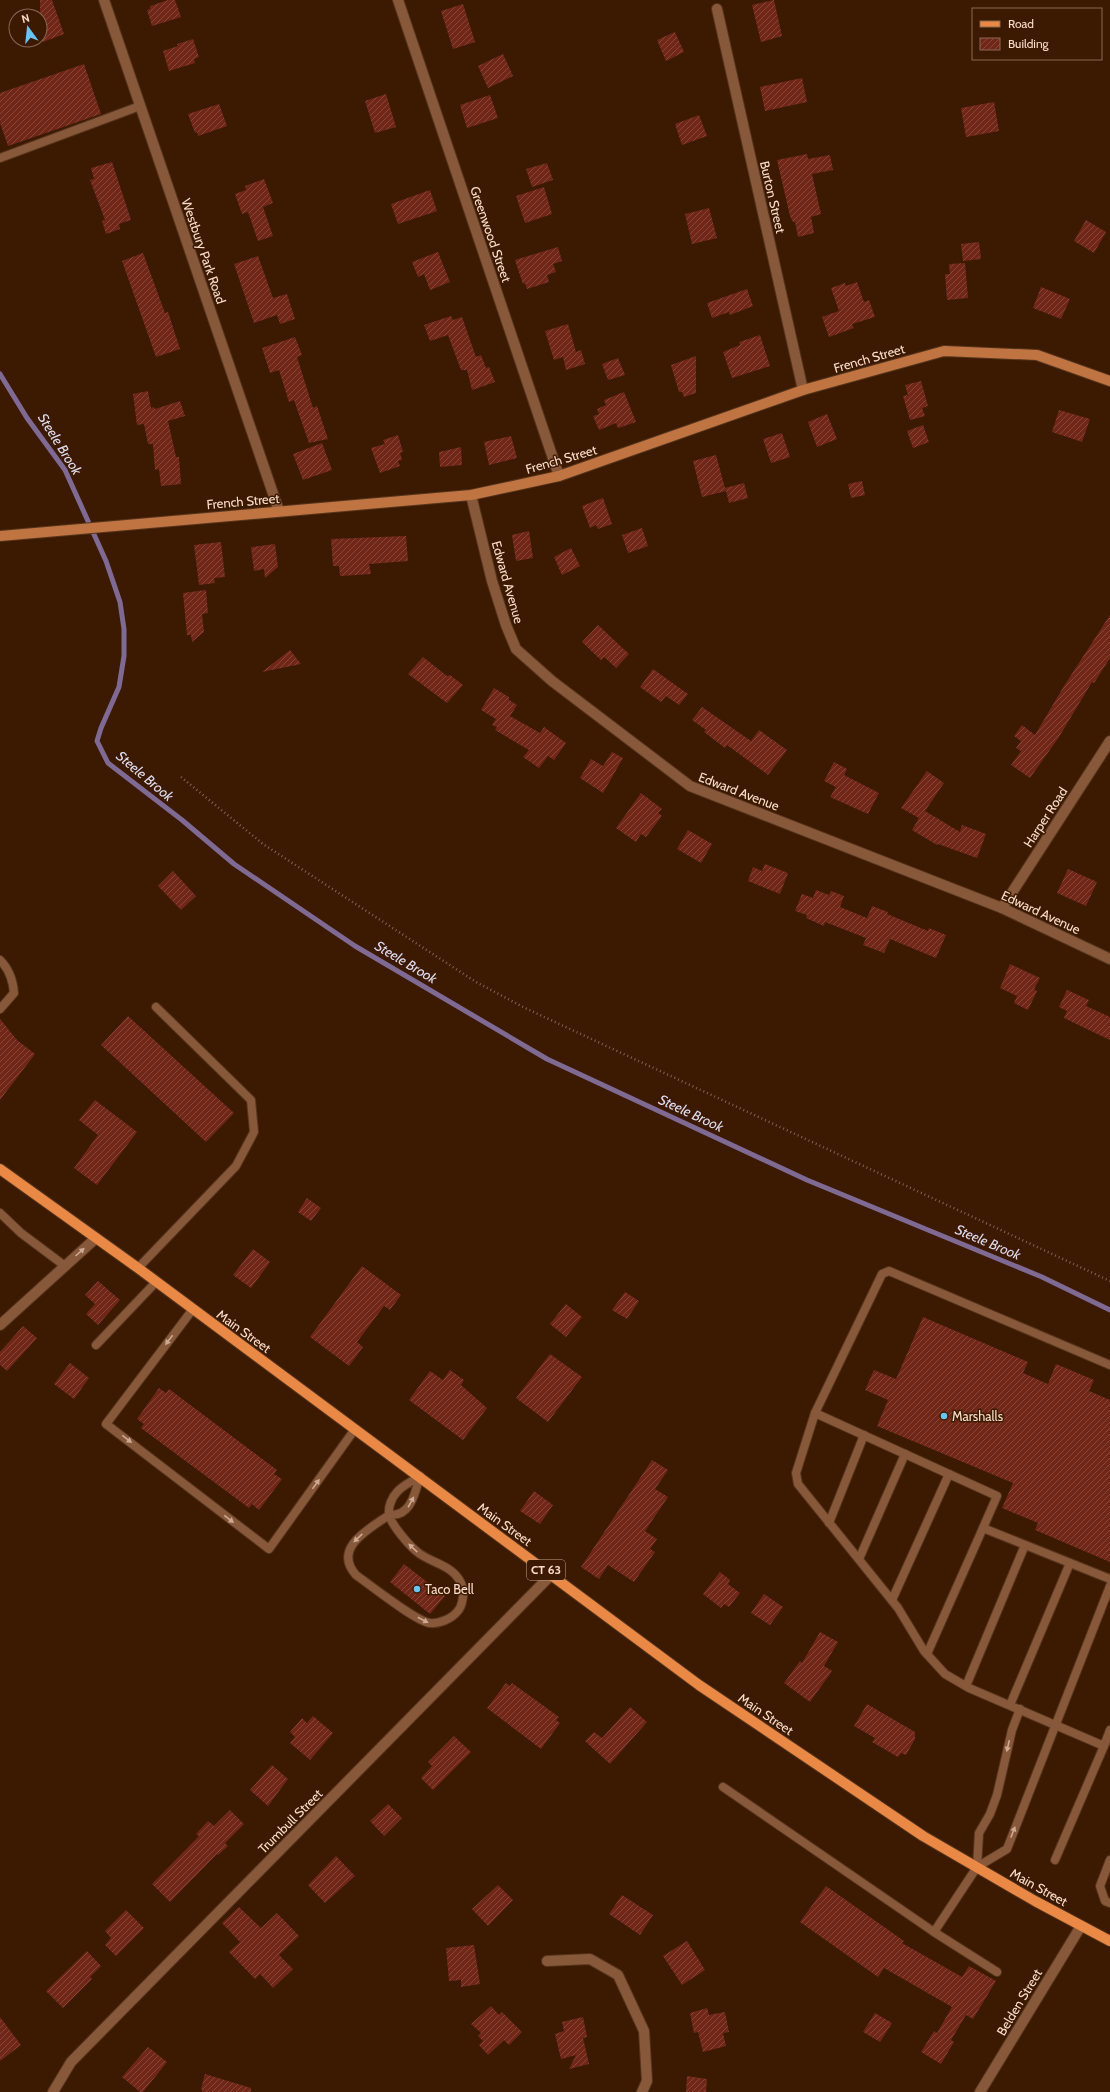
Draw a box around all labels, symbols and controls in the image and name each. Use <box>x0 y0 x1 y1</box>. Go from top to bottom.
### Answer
north arrow <box>8 8 48 48</box>
legend <box>972 8 1102 60</box>
text: N <box>20 11 31 26</box>
text: Road <box>1008 16 1034 31</box>
text: Building <box>1008 36 1050 51</box>
street label: Burton Street <box>757 159 789 235</box>
street label: Greenwood Street <box>467 184 515 285</box>
street label: Westbury Park Road <box>178 196 230 306</box>
street label: French Street <box>832 340 907 376</box>
water label: Steele Brook <box>34 410 87 479</box>
street label: French Street <box>524 441 599 477</box>
street label: French Street <box>206 490 281 512</box>
street label: Edward Avenue <box>489 539 528 625</box>
water label: Steele Brook <box>113 747 178 806</box>
street label: Edward Avenue <box>696 768 782 814</box>
street label: Harper Road <box>1020 784 1070 850</box>
street label: Edward Avenue <box>999 887 1083 937</box>
water label: Steele Brook <box>372 936 441 988</box>
water label: Steele Brook <box>656 1090 727 1136</box>
water label: Steele Brook <box>953 1220 1024 1264</box>
one-way arrow <box>76 1248 85 1257</box>
street label: Main Street <box>214 1306 275 1356</box>
one-way arrow <box>165 1335 173 1346</box>
place label: Marshalls <box>952 1408 1004 1424</box>
marker: Marshalls <box>939 1411 949 1421</box>
one-way arrow <box>121 1435 132 1444</box>
one-way arrow <box>312 1479 320 1489</box>
one-way arrow <box>407 1496 414 1508</box>
street label: Main Street <box>475 1499 536 1549</box>
one-way arrow <box>224 1514 235 1523</box>
one-way arrow <box>353 1534 364 1543</box>
one-way arrow <box>408 1543 418 1553</box>
road number: CT 63 <box>527 1560 565 1580</box>
place label: Taco Bell <box>425 1581 474 1597</box>
marker: Taco Bell <box>412 1584 422 1594</box>
one-way arrow <box>417 1617 429 1623</box>
street label: Main Street <box>735 1690 797 1739</box>
one-way arrow <box>1005 1740 1011 1752</box>
street label: Trumbull Street <box>254 1785 326 1857</box>
one-way arrow <box>1011 1826 1017 1838</box>
street label: Main Street <box>1008 1865 1071 1910</box>
street label: Belden Street <box>993 1965 1045 2038</box>

